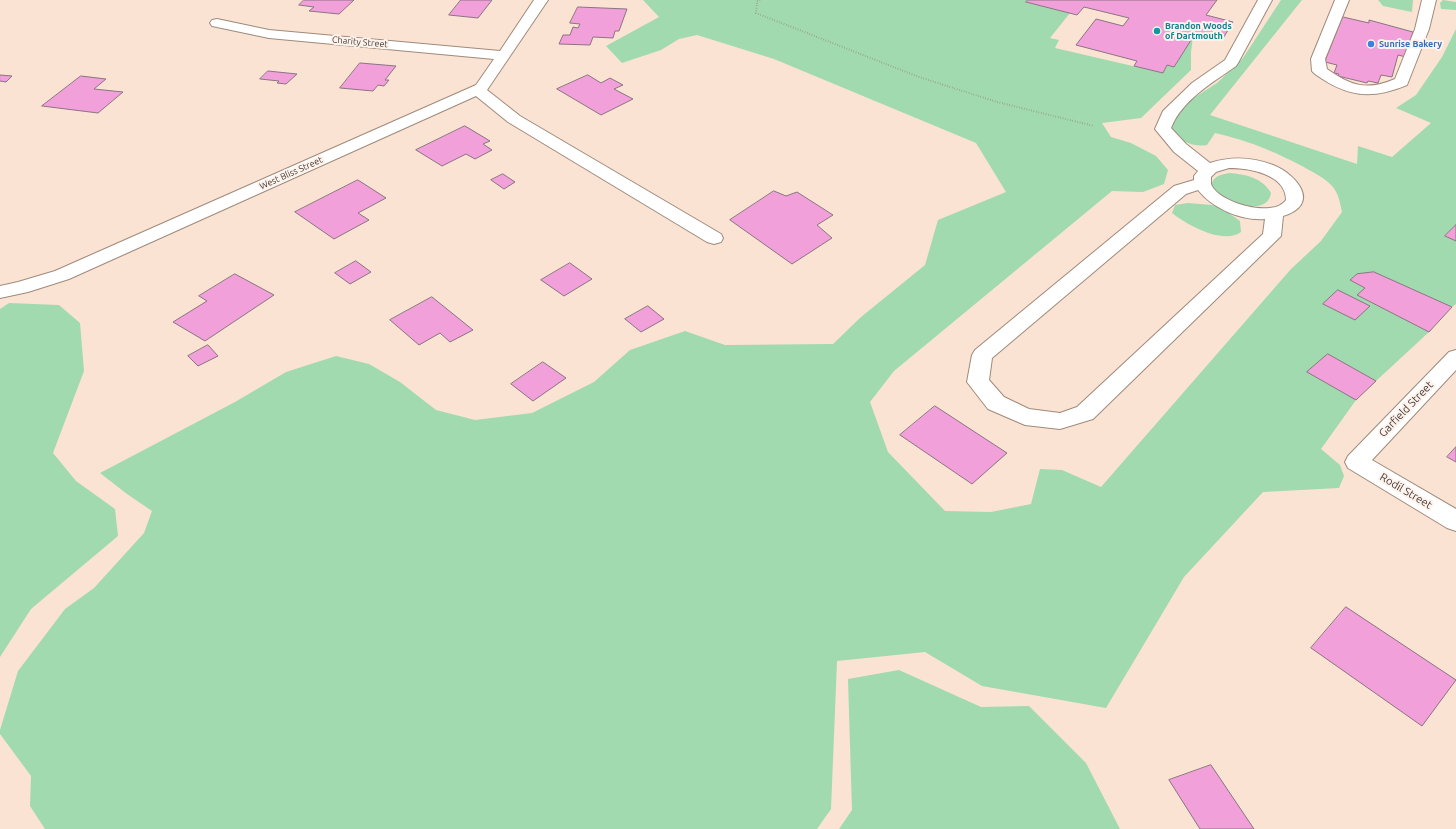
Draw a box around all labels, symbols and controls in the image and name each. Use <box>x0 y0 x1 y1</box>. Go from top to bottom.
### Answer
place label: Brandon Woods of Dartmouth <box>1165 21 1232 42</box>
marker: Brandon Woods of Dartmouth <box>1152 26 1162 36</box>
street label: Charity Street <box>332 34 388 50</box>
marker: Sunrise Bakery <box>1366 39 1376 49</box>
place label: Sunrise Bakery <box>1379 39 1442 49</box>
street label: West Bliss Street <box>258 154 324 192</box>
street label: Garfield Street <box>1376 378 1436 440</box>
street label: Rodil Street <box>1378 470 1434 512</box>

